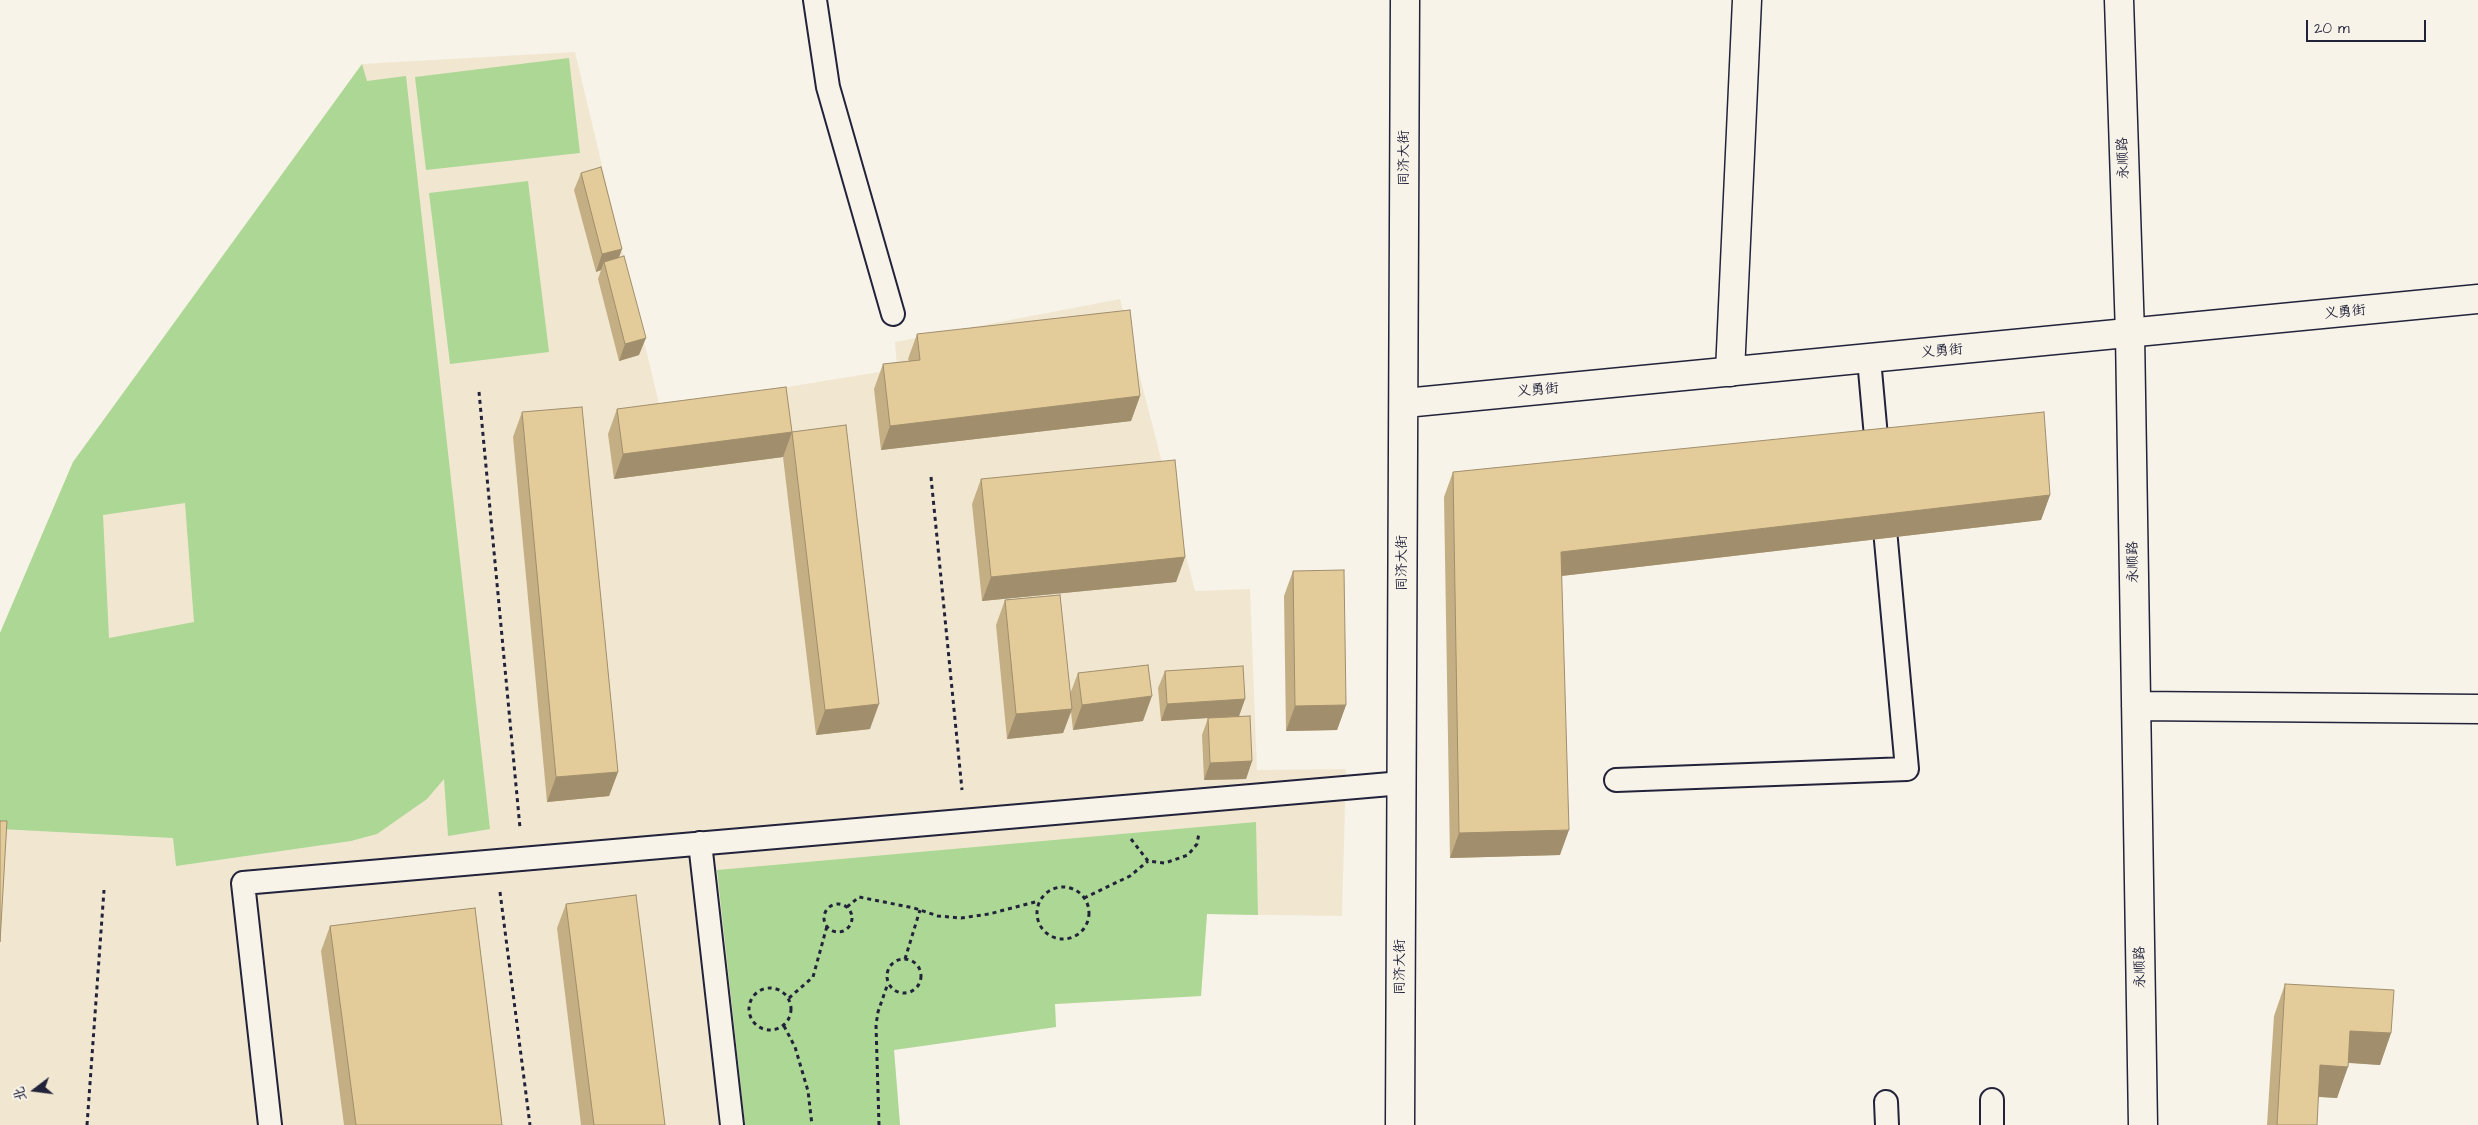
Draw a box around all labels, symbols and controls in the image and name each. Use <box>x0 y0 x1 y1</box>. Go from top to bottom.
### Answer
scale bar <box>2308 10 2428 42</box>
text: 20 m <box>2314 18 2350 39</box>
street label: 同济大街 <box>1397 130 1413 186</box>
street label: 永顺路 <box>2115 137 2133 179</box>
street label: 义勇街 <box>2323 302 2367 324</box>
street label: 义勇街 <box>1920 342 1964 362</box>
street label: 义勇街 <box>1516 381 1560 401</box>
street label: 同济大街 <box>1395 535 1411 591</box>
street label: 永顺路 <box>2125 541 2143 583</box>
street label: 同济大街 <box>1393 939 1409 995</box>
street label: 永顺路 <box>2132 946 2150 988</box>
north arrow <box>10 1065 60 1115</box>
text: 北 <box>9 1085 32 1103</box>

